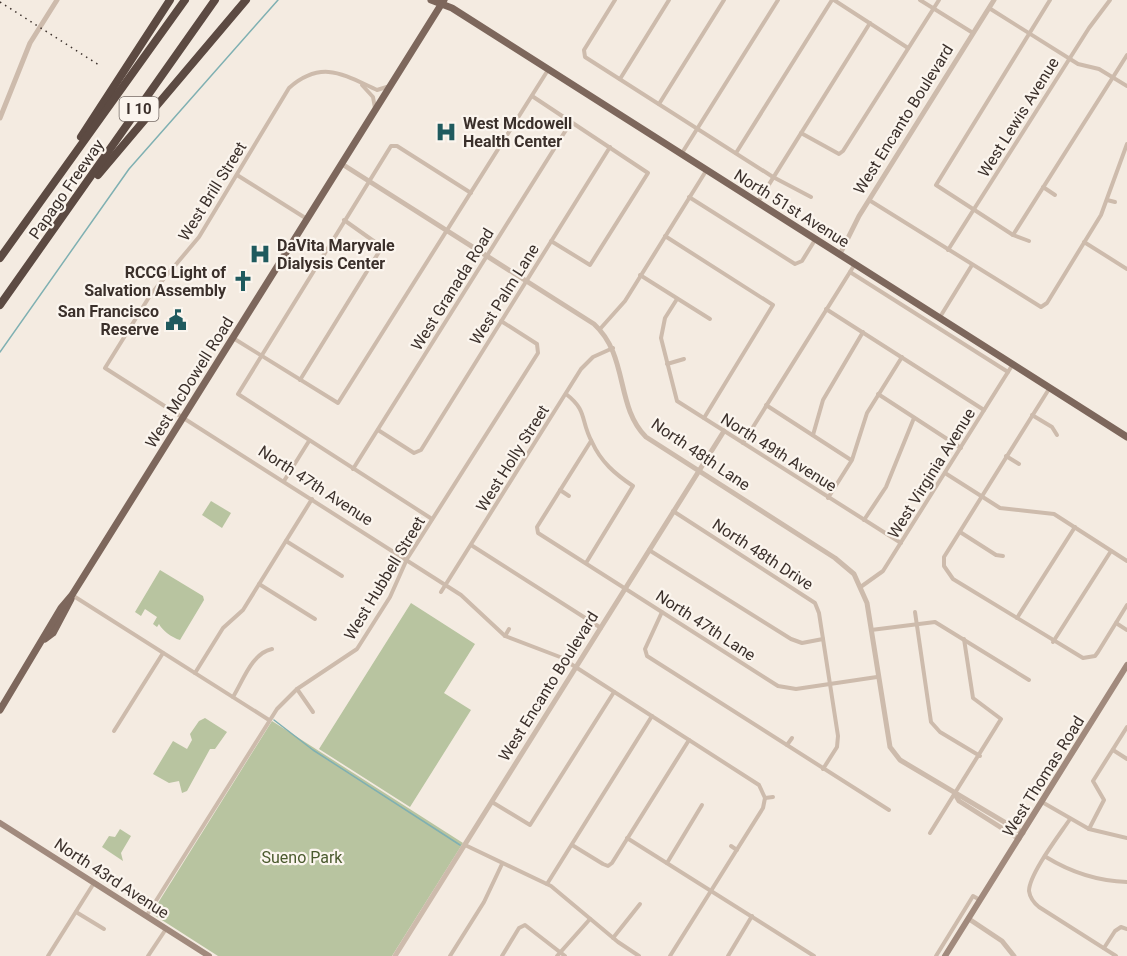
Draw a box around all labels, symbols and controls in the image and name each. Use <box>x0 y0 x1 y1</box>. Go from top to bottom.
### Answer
street label: West Encanto Boulevard <box>850 41 957 198</box>
street label: West Lewis Avenue <box>974 54 1063 181</box>
road number: I 10 <box>120 97 158 121</box>
place label: West Mcdowell Health Center <box>463 114 572 151</box>
hospital icon: West Mcdowell Health Center <box>434 120 458 144</box>
street label: Papago Freeway <box>25 135 108 243</box>
street label: West Brill Street <box>174 138 250 244</box>
street label: North 51st Avenue <box>731 165 853 251</box>
street label: West Granada Road <box>407 225 498 354</box>
place label: DaVita Maryvale Dialysis Center <box>277 236 395 273</box>
street label: West Palm Lane <box>466 240 543 348</box>
hospital icon: DaVita Maryvale Dialysis Center <box>248 242 272 266</box>
place label: RCCG Light of Salvation Assembly <box>84 263 227 300</box>
church icon: RCCG Light of Salvation Assembly <box>231 269 255 293</box>
place label: San Francisco Reserve <box>58 302 159 339</box>
public building icon: San Francisco Reserve <box>164 308 188 332</box>
street label: West McDowell Road <box>141 313 237 451</box>
street label: West Holly Street <box>472 402 553 515</box>
street label: West Virginia Avenue <box>884 405 979 542</box>
street label: North 49th Avenue <box>717 409 840 496</box>
street label: North 48th Lane <box>648 414 754 494</box>
street label: North 47th Avenue <box>255 441 377 530</box>
street label: West Hubbell Street <box>340 513 429 643</box>
street label: North 48th Drive <box>709 515 817 594</box>
street label: North 47th Lane <box>652 586 759 665</box>
street label: West Encanto Boulevard <box>495 608 602 765</box>
street label: West Thomas Road <box>999 712 1088 840</box>
street label: North 43rd Avenue <box>51 834 173 923</box>
park label: Sueno Park <box>262 848 343 867</box>

